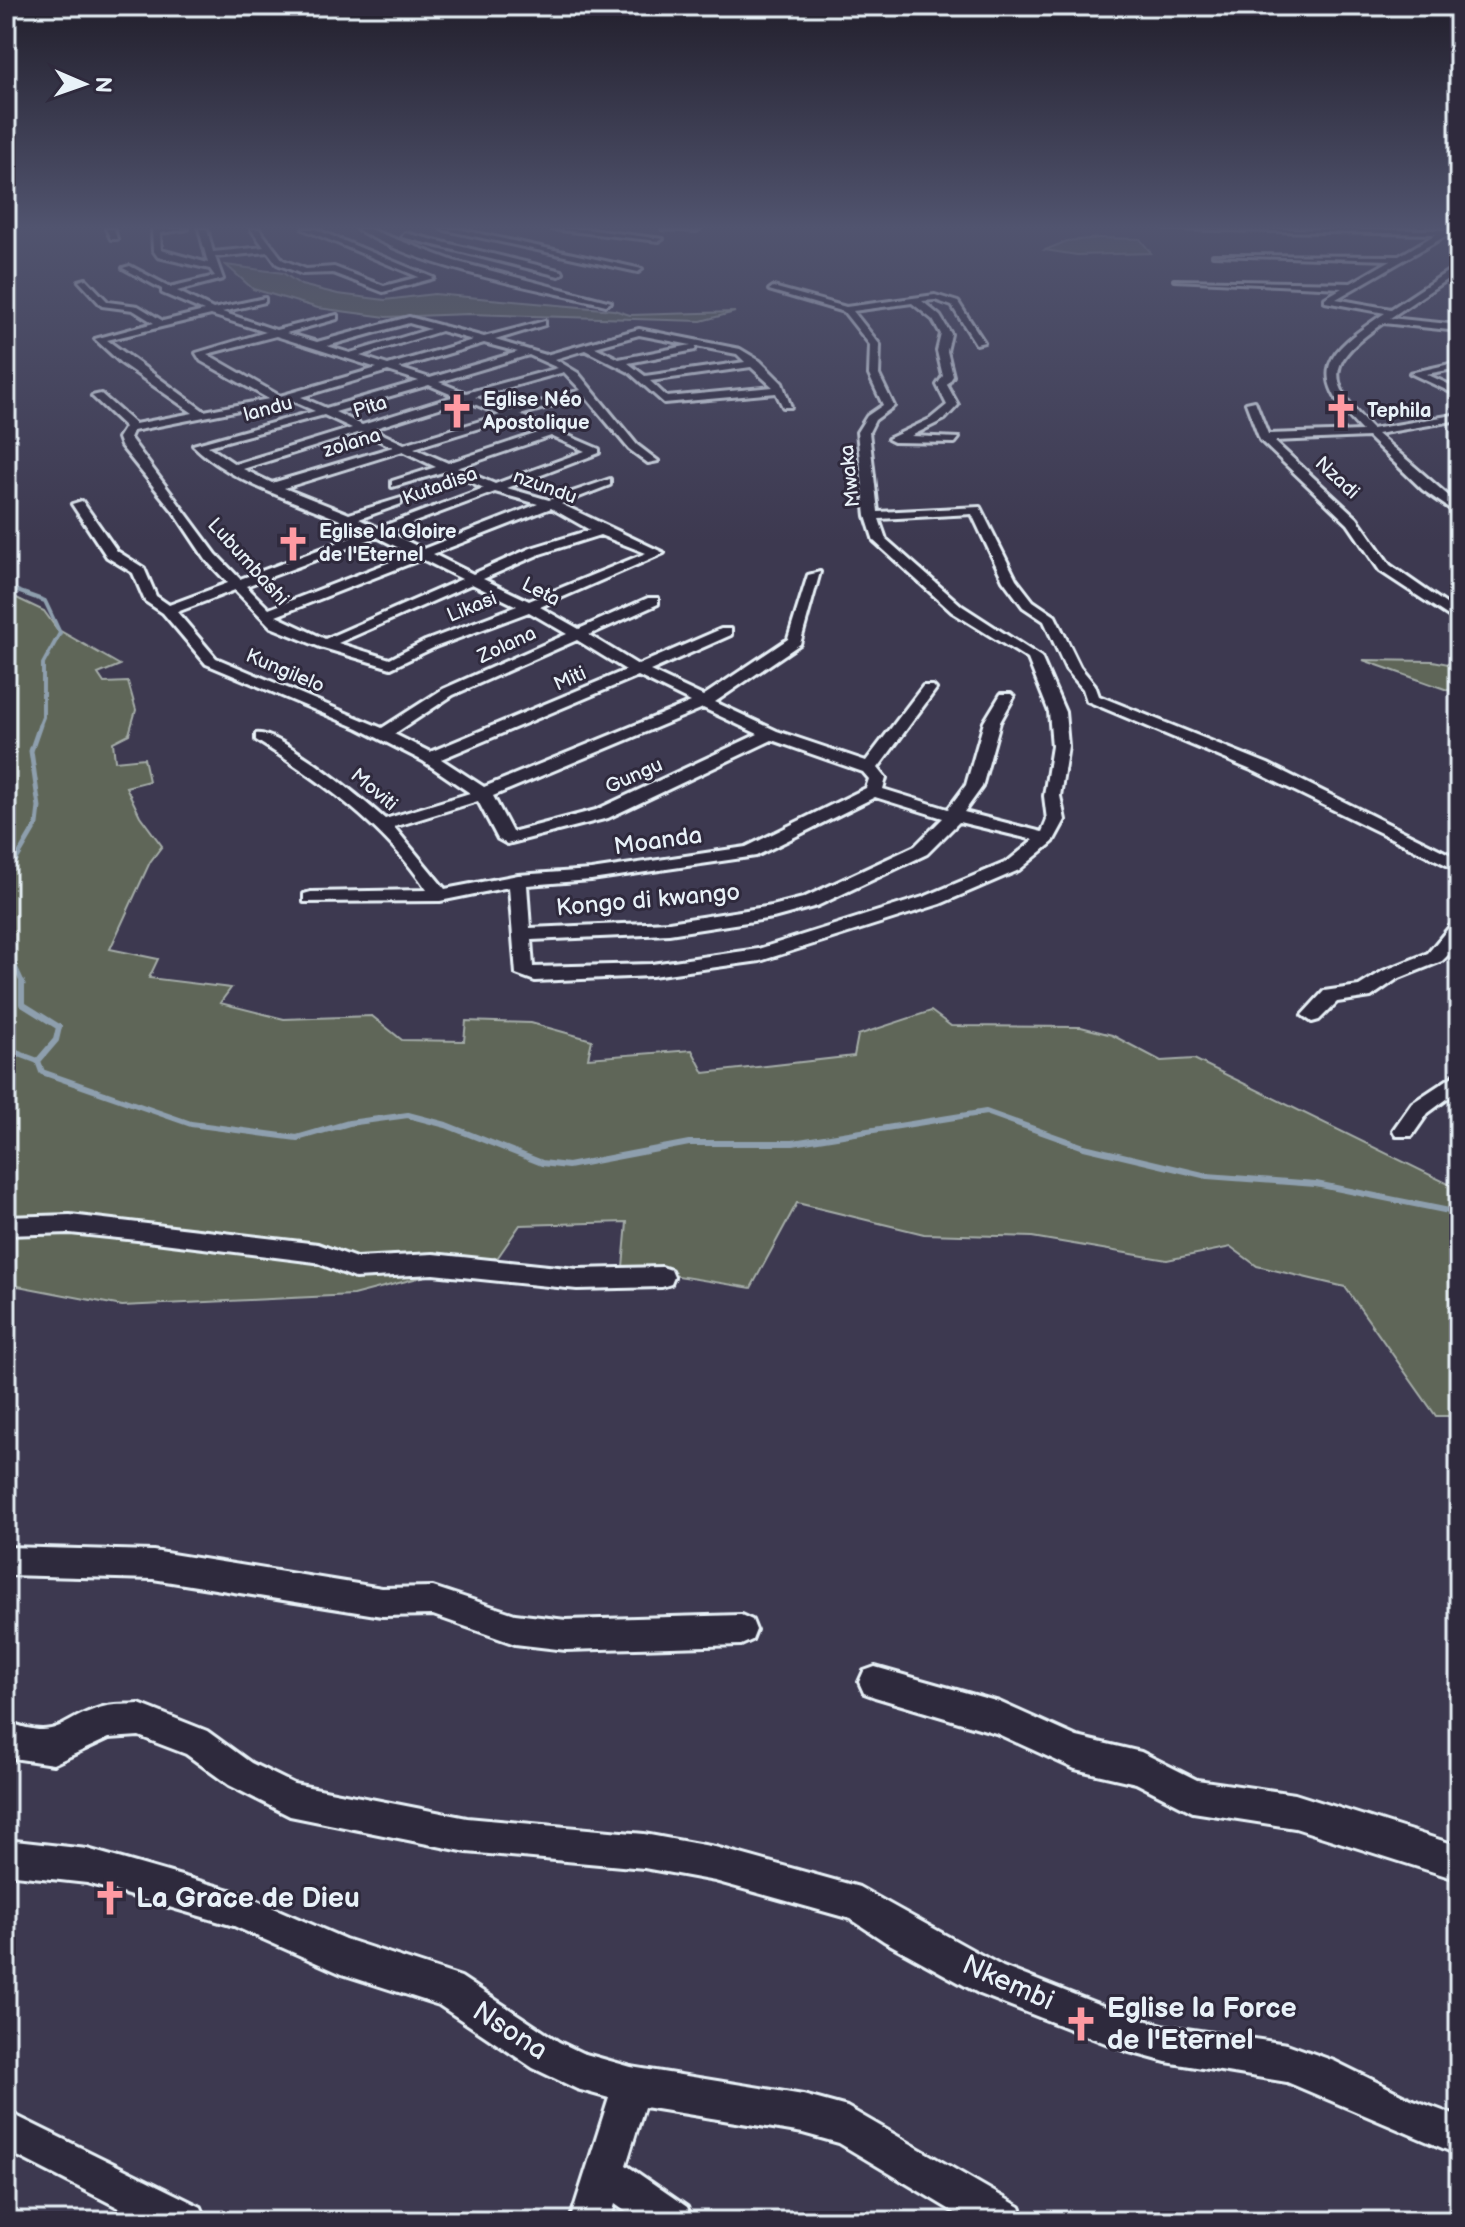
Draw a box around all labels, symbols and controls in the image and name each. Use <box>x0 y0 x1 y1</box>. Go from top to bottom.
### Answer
north arrow <box>44 44 124 124</box>
text: N <box>89 76 116 93</box>
place label: Eglise Néo Apostolique <box>482 388 590 435</box>
street label: landu <box>241 391 295 427</box>
street label: Pita <box>350 391 390 423</box>
church icon: Eglise Néo Apostolique <box>438 392 476 430</box>
church icon: Tephila <box>1322 392 1360 430</box>
place label: Tephila <box>1367 399 1431 423</box>
street label: zolana <box>320 423 384 463</box>
street label: Mwaka <box>835 444 865 508</box>
street label: Nzadi <box>1310 452 1364 504</box>
street label: Kutadisa <box>399 461 481 511</box>
street label: nzundu <box>510 464 580 510</box>
street label: Lubumbashi <box>202 513 294 611</box>
place label: Eglise la Gloire de l'Eternel <box>319 520 457 567</box>
church icon: Eglise la Gloire de l'Eternel <box>274 525 312 563</box>
street label: Leta <box>518 572 564 612</box>
street label: Likasi <box>444 586 500 628</box>
street label: Zolana <box>473 621 540 669</box>
street label: Kungilelo <box>242 644 328 698</box>
street label: Miti <box>550 661 590 697</box>
street label: Gungu <box>602 753 666 799</box>
street label: Moviti <box>346 764 402 816</box>
street label: Moanda <box>612 820 704 862</box>
street label: Kongo di kwango <box>555 878 741 922</box>
church icon: La Grace de Dieu <box>91 1879 129 1917</box>
place label: La Grace de Dieu <box>136 1882 360 1915</box>
street label: Nkembi <box>957 1948 1059 2018</box>
place label: Eglise la Force de l'Eternel <box>1107 1992 1297 2057</box>
street label: Nsona <box>466 1995 554 2067</box>
church icon: Eglise la Force de l'Eternel <box>1062 2005 1100 2043</box>

